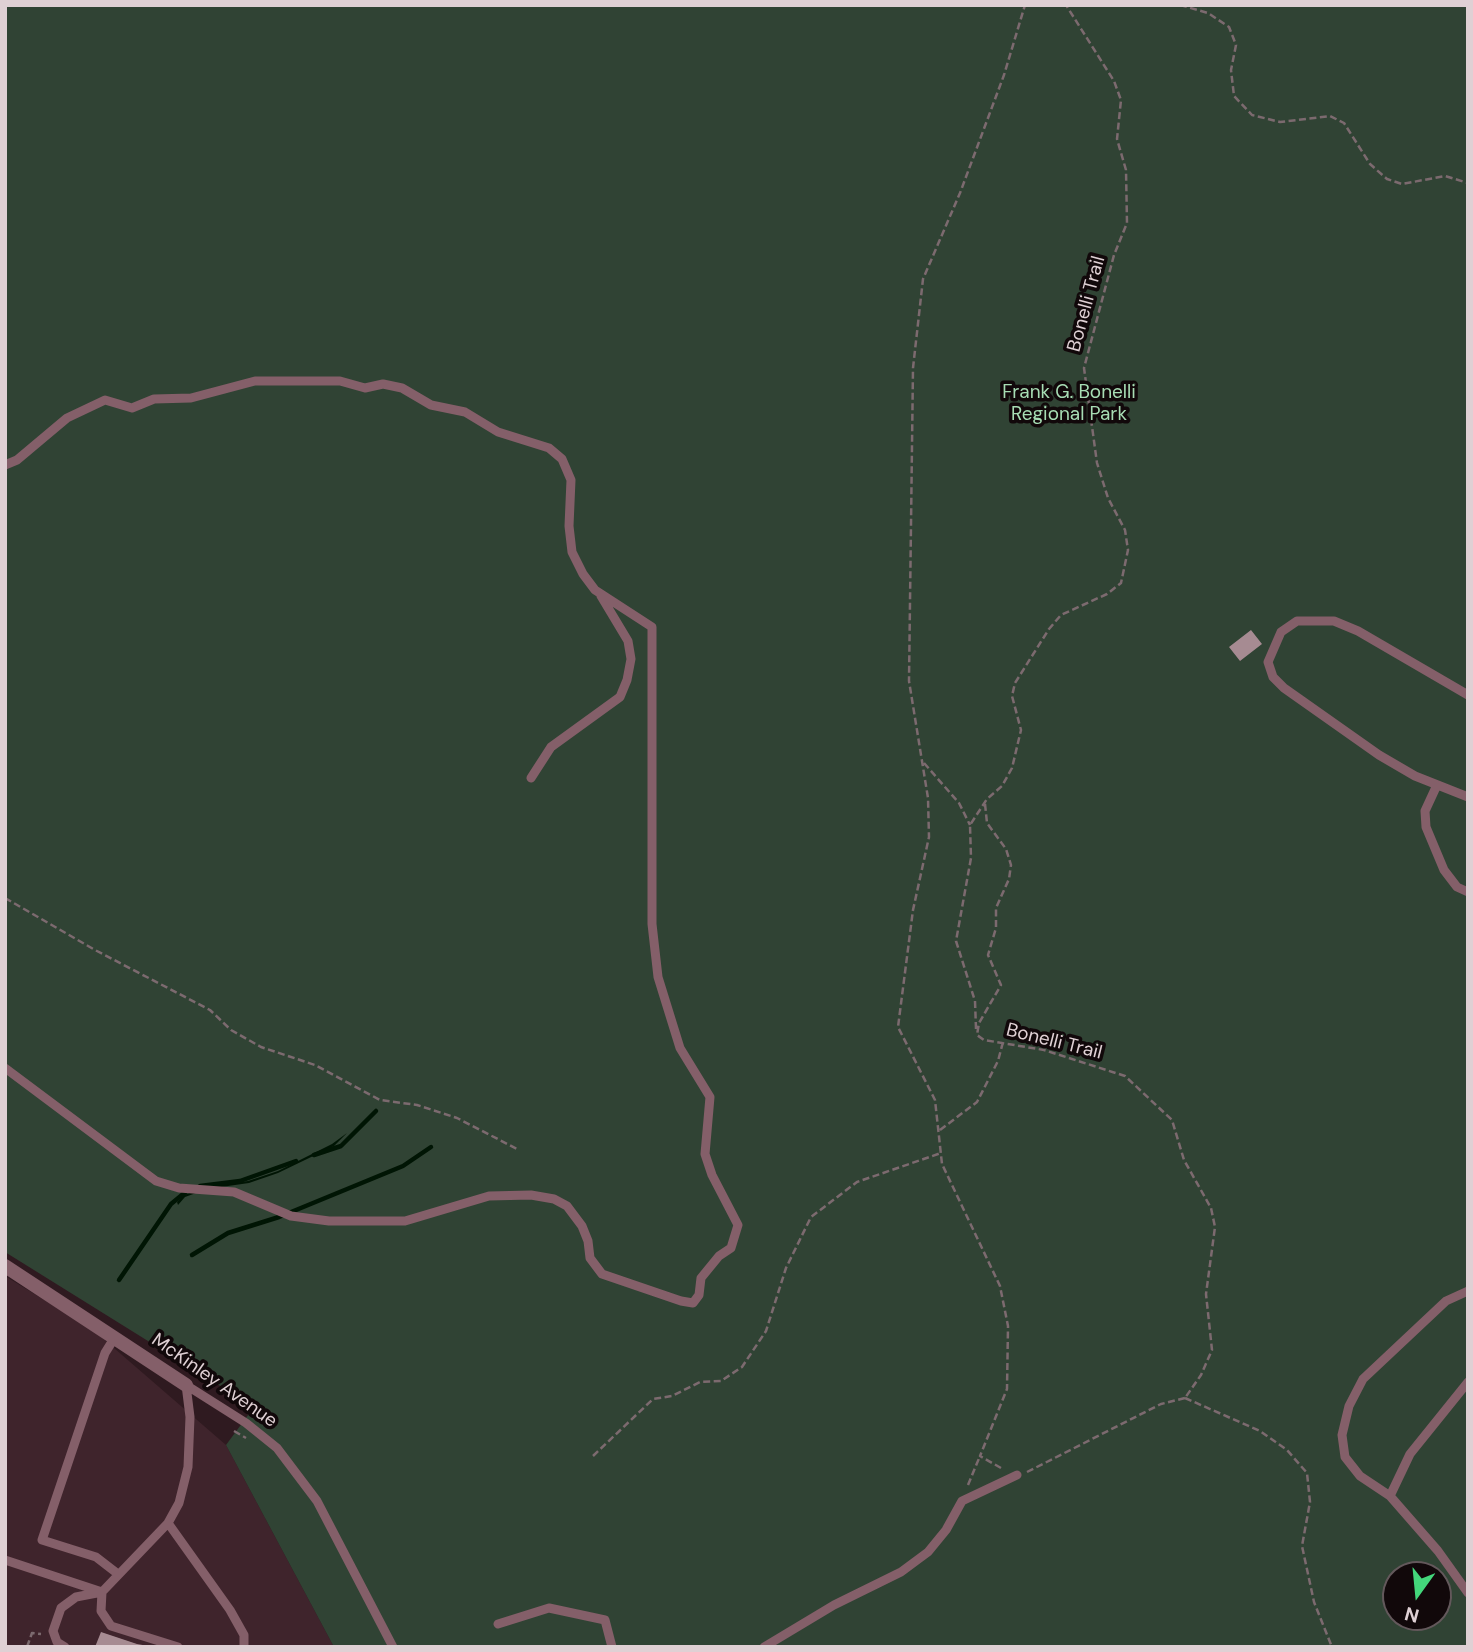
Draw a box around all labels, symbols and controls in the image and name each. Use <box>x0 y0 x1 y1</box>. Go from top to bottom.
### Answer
street label: Bonelli Trail <box>1063 254 1111 354</box>
park label: Frank G. Bonelli Regional Park <box>1002 382 1136 426</box>
street label: Bonelli Trail <box>1004 1019 1104 1065</box>
street label: McKinley Avenue <box>147 1329 281 1433</box>
north arrow <box>1382 1561 1452 1631</box>
text: N <box>1402 1601 1422 1629</box>

